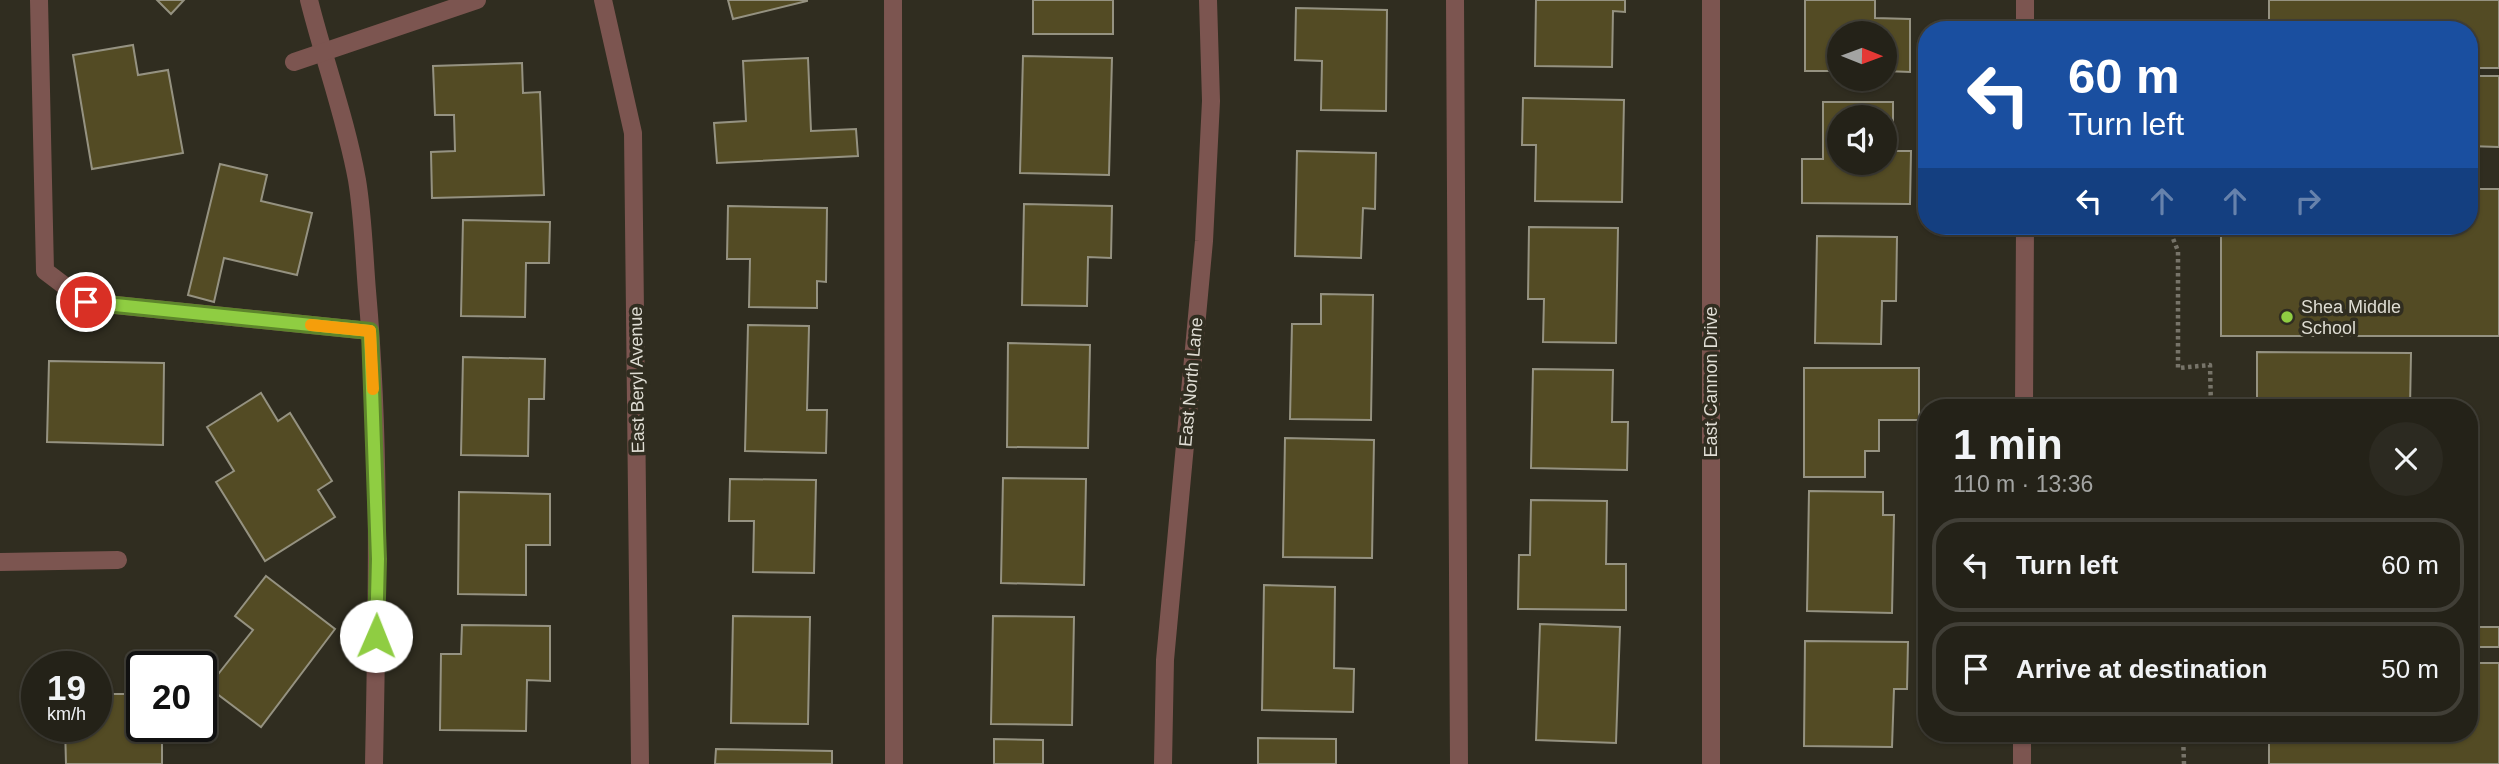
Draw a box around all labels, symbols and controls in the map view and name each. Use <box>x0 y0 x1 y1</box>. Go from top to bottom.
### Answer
north arrow <box>1827 21 1897 91</box>
map controls <box>1827 21 1897 175</box>
icon: left <box>1953 49 2044 140</box>
text: 60 m <box>2068 49 2180 103</box>
button: sound <box>1827 105 1897 175</box>
text: Turn left <box>2068 106 2184 142</box>
icon: left <box>2070 182 2108 220</box>
icon: ahead <box>2143 182 2181 220</box>
icon: ahead <box>2216 182 2254 220</box>
icon: right <box>2289 182 2327 220</box>
pin <box>56 272 116 332</box>
icon: arrive <box>67 283 105 321</box>
place label: Shea Middle School <box>2301 297 2401 338</box>
street label: East Beryl Avenue <box>626 306 648 454</box>
street label: East Cannon Drive <box>1701 306 1721 458</box>
marker: Shea Middle School <box>2279 309 2295 325</box>
street label: East North Lane <box>1175 316 1207 448</box>
text: 1 min <box>1953 421 2063 468</box>
button: close <box>2369 422 2443 496</box>
text: 110 m · 13:36 <box>1953 471 2093 497</box>
icon: left <box>1957 546 1995 584</box>
text: Turn left <box>2016 550 2118 580</box>
text: 60 m <box>2381 550 2439 580</box>
position arrow <box>339 599 413 673</box>
icon: arrive <box>1957 650 1995 688</box>
speed limit sign: 20 <box>126 651 217 742</box>
text: Arrive at destination <box>2016 654 2267 684</box>
text: 50 m <box>2381 654 2439 684</box>
text: 19 <box>47 668 86 707</box>
text: km/h <box>47 704 86 724</box>

